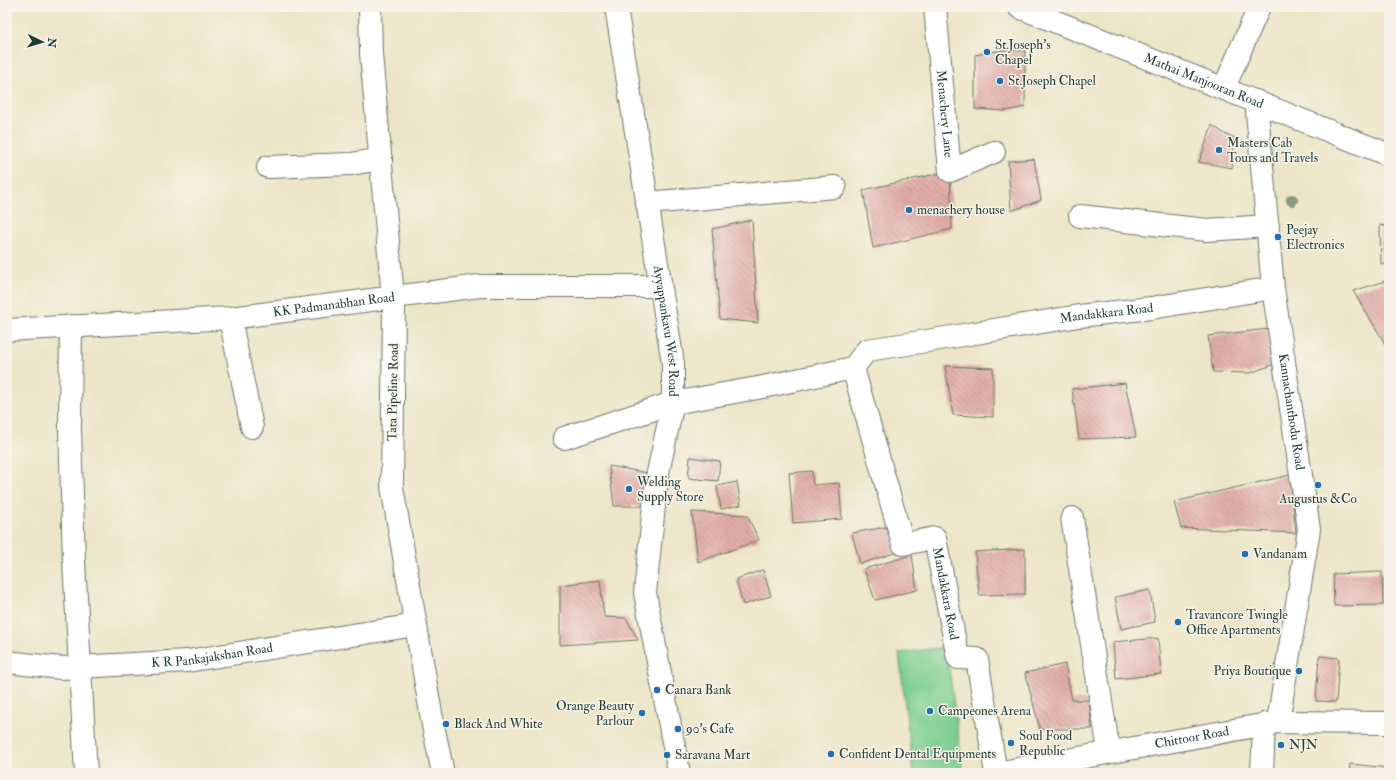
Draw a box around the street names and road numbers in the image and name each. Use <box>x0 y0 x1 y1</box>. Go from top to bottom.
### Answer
street label: Mathai Manjooran Road <box>1142 50 1266 112</box>
street label: Menachery Lane <box>933 69 957 158</box>
street label: Ayyappankavu West Road <box>649 263 681 397</box>
street label: KK Padmanabhan Road <box>272 289 396 320</box>
street label: Mandakkara Road <box>1059 300 1155 327</box>
street label: Tata Pipeline Road <box>384 342 403 441</box>
street label: Kannachanthodu Road <box>1275 352 1308 472</box>
street label: Mandakkara Road <box>929 546 962 642</box>
street label: K R Pankajakshan Road <box>151 640 275 671</box>
street label: Chittoor Road <box>1153 723 1231 752</box>

